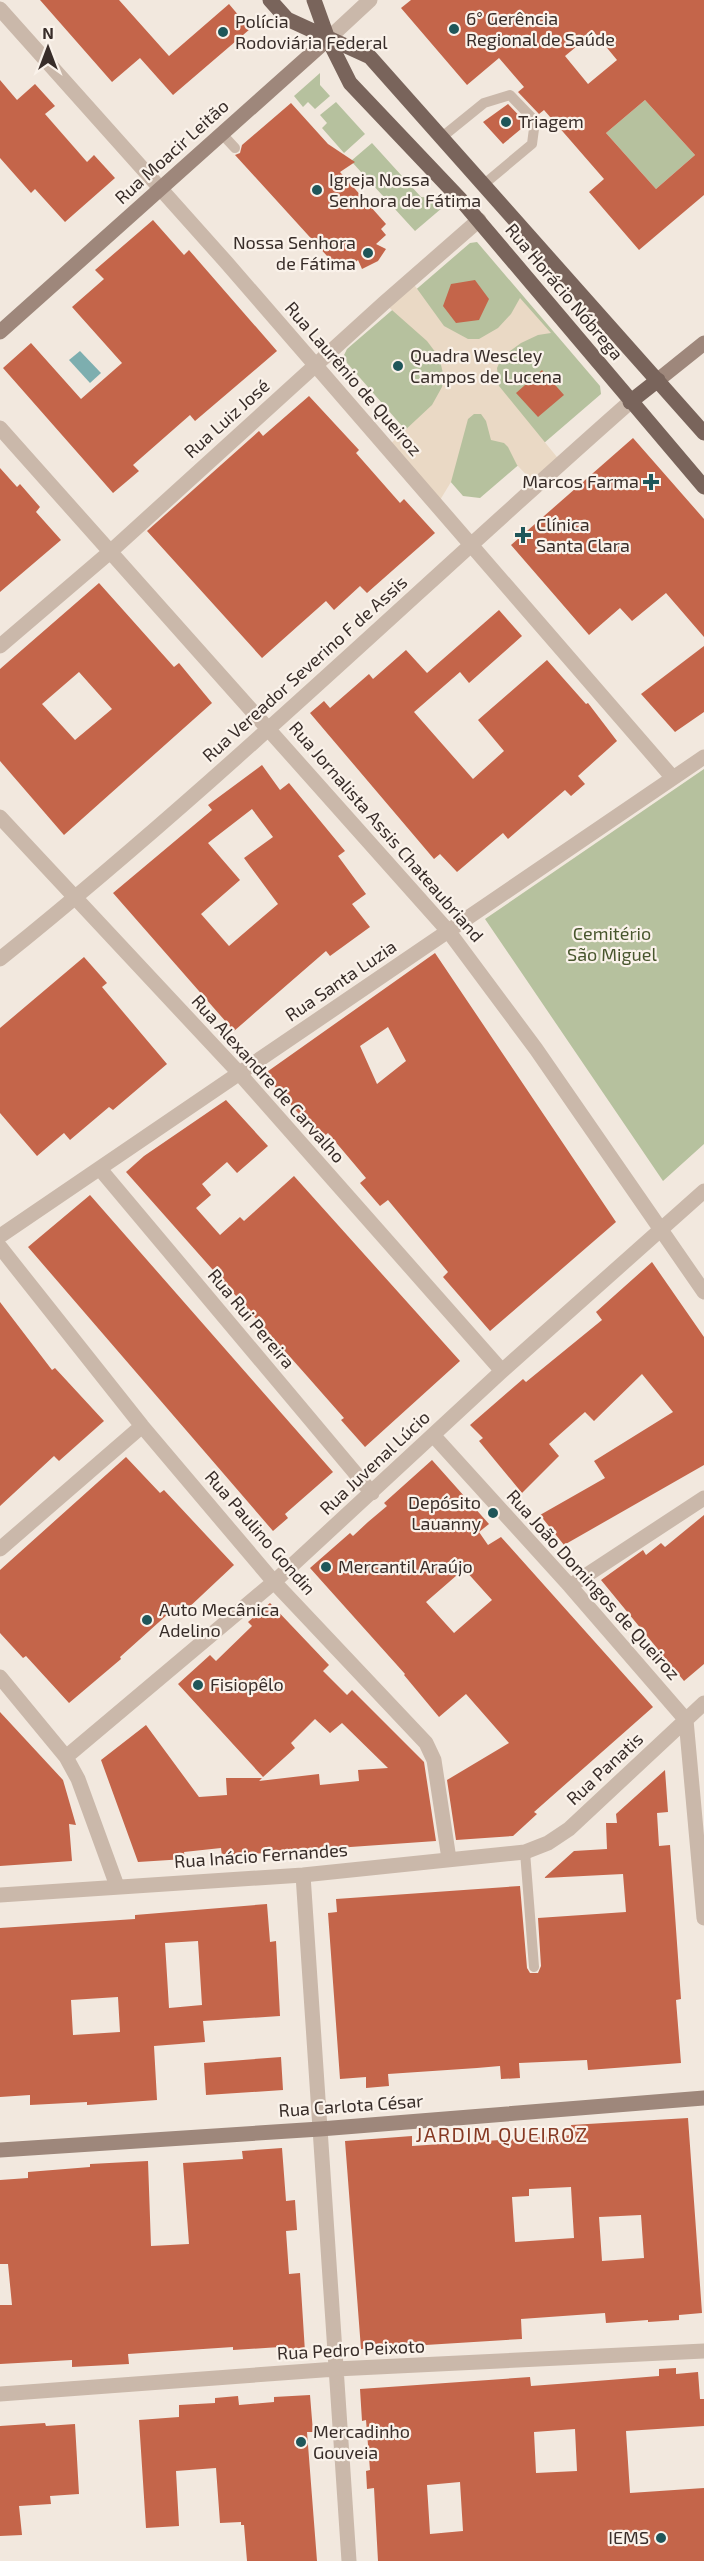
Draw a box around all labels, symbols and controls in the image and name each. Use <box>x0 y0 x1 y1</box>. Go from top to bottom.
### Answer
place label: 6° Gerência Regional de Saúde <box>466 7 615 50</box>
place label: Polícia Rodoviária Federal <box>235 10 388 53</box>
north arrow <box>18 18 78 78</box>
marker: 6° Gerência Regional de Saúde <box>447 22 461 36</box>
text: N <box>42 23 54 42</box>
marker: Polícia Rodoviária Federal <box>216 25 230 39</box>
street label: Rua Moacir Leitão <box>110 94 233 208</box>
place label: Triagem <box>518 110 584 132</box>
marker: Triagem <box>499 115 513 129</box>
place label: Igreja Nossa Senhora de Fátima <box>329 168 481 211</box>
marker: Igreja Nossa Senhora de Fátima <box>310 183 324 197</box>
street label: Rua Horácio Nóbrega <box>501 218 628 364</box>
place label: Nossa Senhora de Fátima <box>233 231 356 274</box>
marker: Nossa Senhora de Fátima <box>361 246 375 260</box>
street label: Rua Laurênio de Queiroz <box>281 297 427 460</box>
place label: Quadra Wescley Campos de Lucena <box>410 344 562 387</box>
marker: Quadra Wescley Campos de Lucena <box>391 359 405 373</box>
street label: Rua Luiz José <box>179 374 274 462</box>
place label: Marcos Farma <box>522 470 639 492</box>
marker: Marcos Farma <box>644 475 658 489</box>
place label: Clínica Santa Clara <box>536 513 630 556</box>
marker: Clínica Santa Clara <box>514 526 532 544</box>
street label: Rua Vereador Severino F de Assis <box>197 570 411 766</box>
street label: Rua Jornalista Assis Chateaubriand <box>285 717 489 946</box>
park label: Cemitério São Miguel <box>567 922 658 965</box>
street label: Rua Santa Luzia <box>281 935 400 1026</box>
street label: Rua Alexandre de Carvalho <box>187 990 350 1167</box>
street label: Rua Rui Pereira <box>204 1264 300 1373</box>
street label: Rua Juvenal Lúcio <box>315 1406 434 1519</box>
street label: Rua Paulino Gondin <box>201 1466 321 1599</box>
street label: Rua João Domingos de Queiroz <box>502 1485 685 1684</box>
place label: Depósito Lauanny <box>408 1491 481 1534</box>
marker: Depósito Lauanny <box>486 1506 500 1520</box>
place label: Mercantil Araújo <box>338 1555 473 1577</box>
marker: Mercantil Araújo <box>319 1560 333 1574</box>
place label: Auto Mecânica Adelino <box>159 1598 279 1641</box>
marker: Auto Mecânica Adelino <box>140 1613 154 1627</box>
place label: Fisiopêlo <box>210 1673 284 1695</box>
marker: Fisiopêlo <box>191 1678 205 1692</box>
street label: Rua Panatis <box>562 1727 647 1809</box>
street label: Rua Inácio Fernandes <box>173 1838 349 1872</box>
street label: Rua Carlota César <box>278 2089 424 2121</box>
district label: JARDIM QUEIROZ <box>415 2122 589 2146</box>
street label: Rua Pedro Peixoto <box>276 2334 426 2364</box>
place label: Mercadinho Gouveia <box>313 2420 410 2463</box>
marker: Mercadinho Gouveia <box>294 2435 308 2449</box>
place label: IEMS <box>608 2526 649 2548</box>
marker: IEMS <box>654 2531 668 2545</box>

